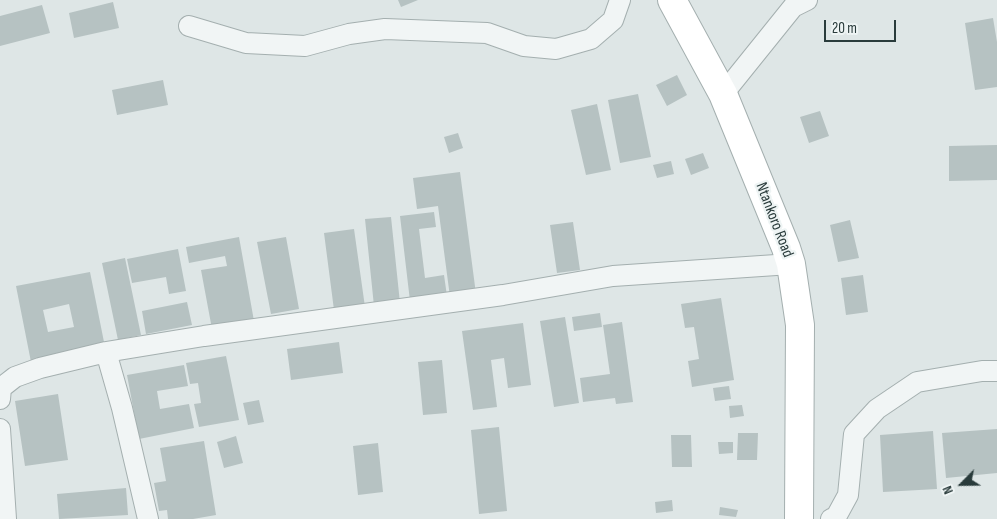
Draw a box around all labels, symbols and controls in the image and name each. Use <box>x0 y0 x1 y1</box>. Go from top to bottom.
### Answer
scale bar <box>827 10 900 42</box>
text: 20 m <box>832 19 857 38</box>
street label: Ntankoro Road <box>751 180 797 260</box>
north arrow <box>937 459 987 509</box>
text: N <box>938 483 957 497</box>

